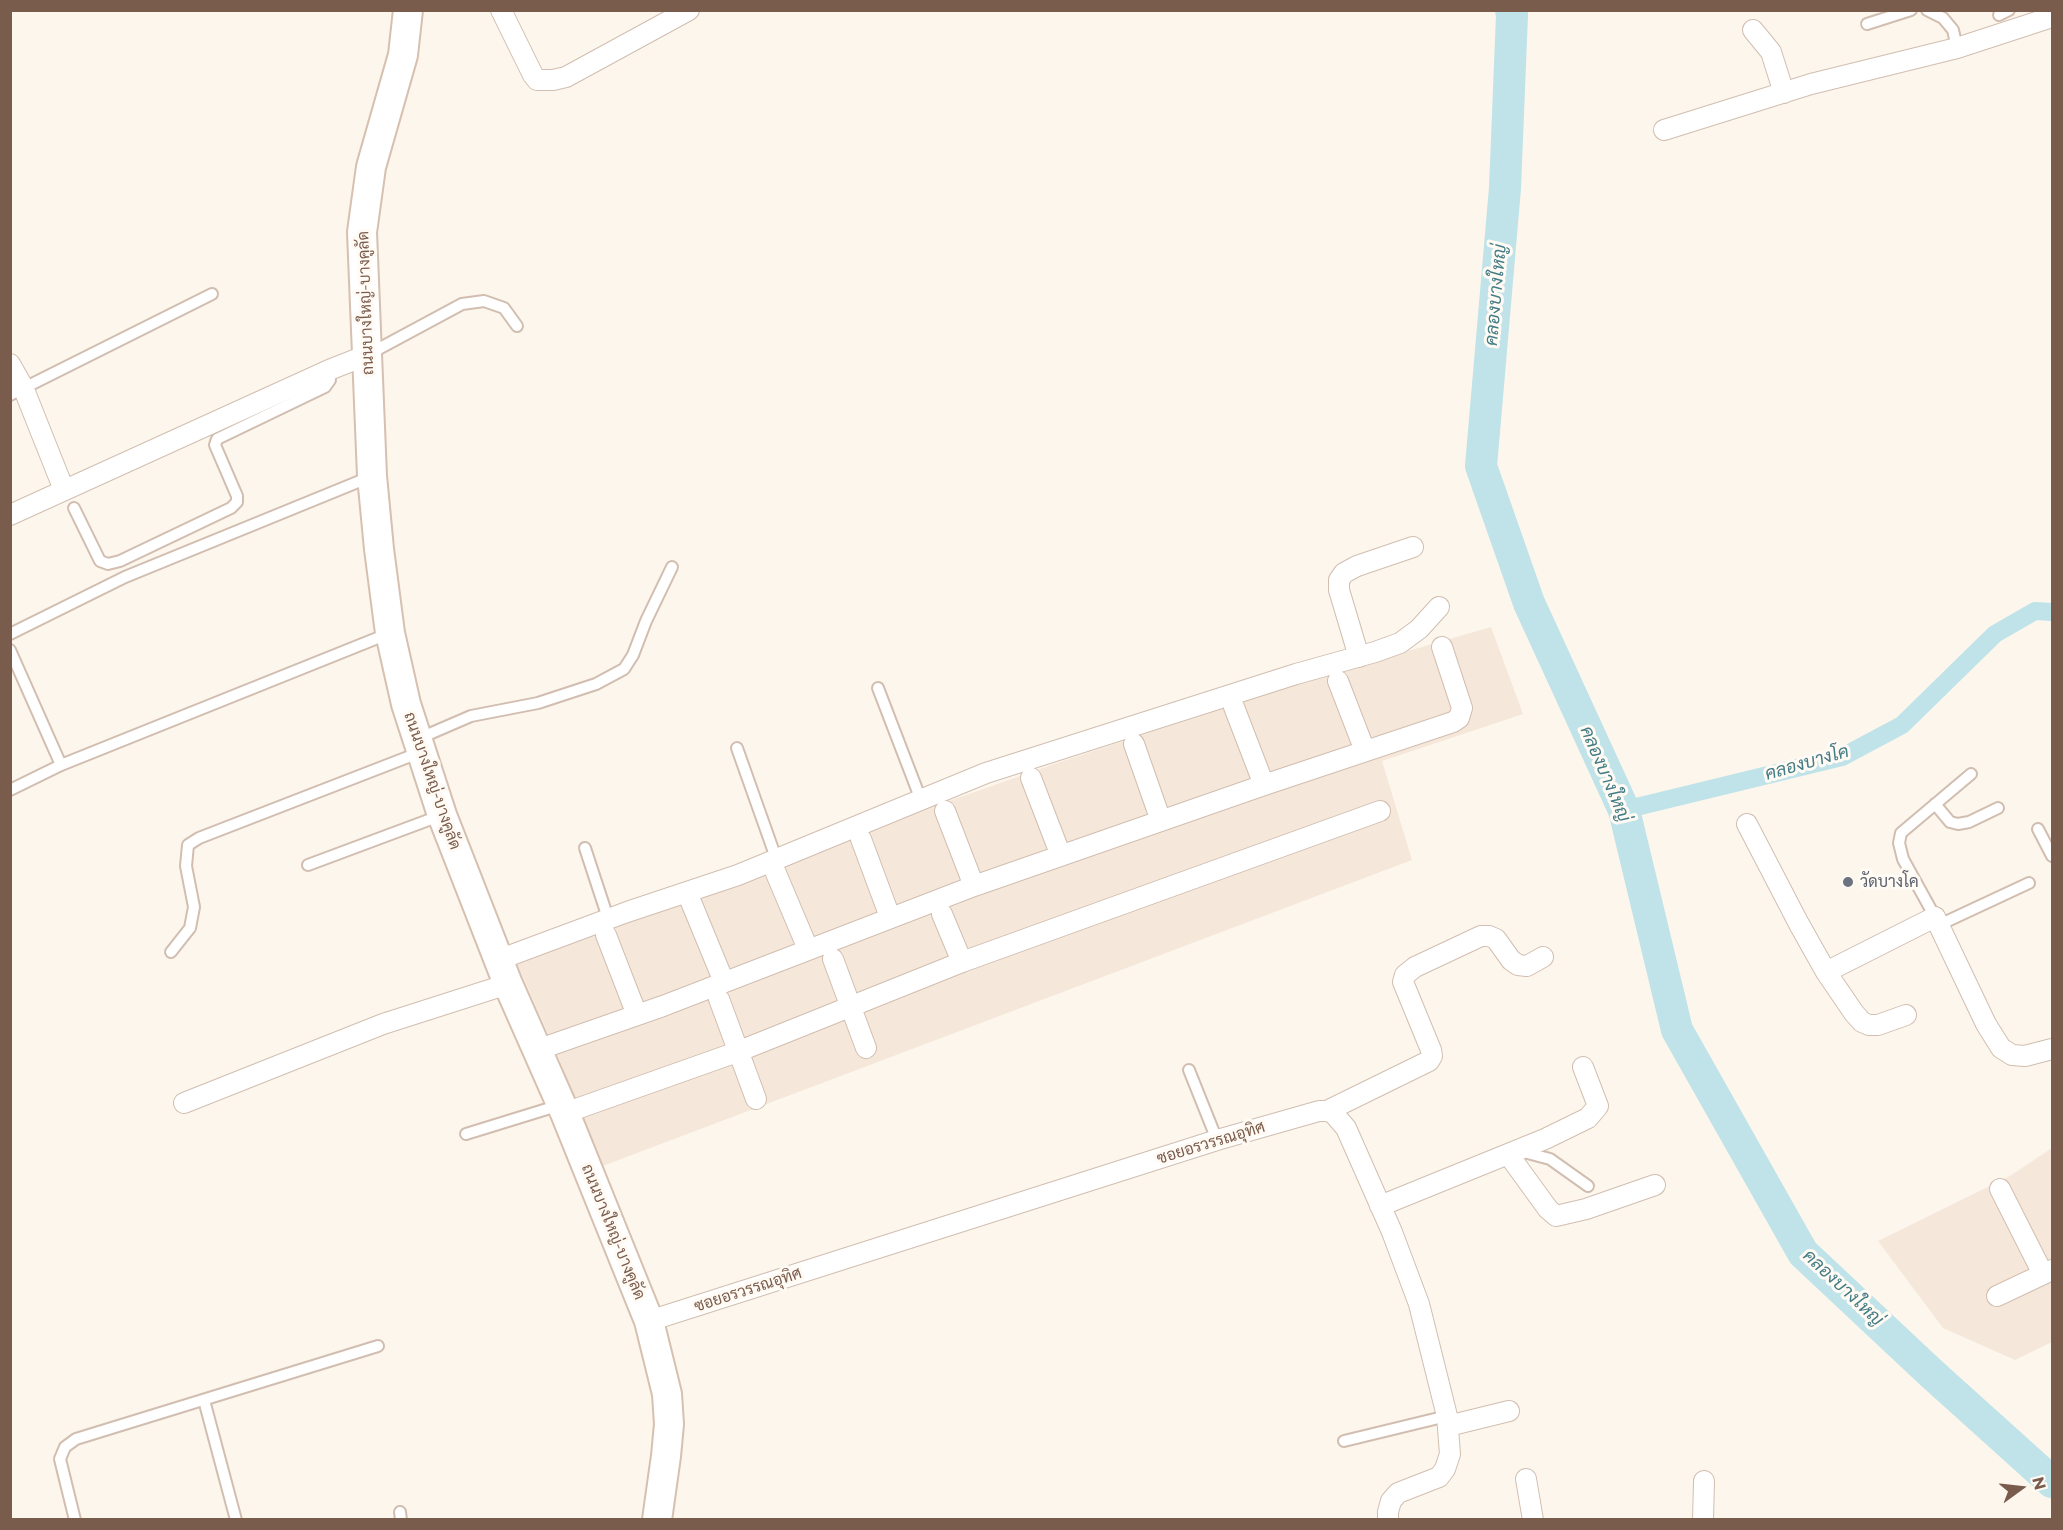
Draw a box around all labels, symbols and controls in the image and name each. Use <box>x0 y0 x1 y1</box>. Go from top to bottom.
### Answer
street label: ถนนบางใหญ่-บางคูลัด <box>354 231 378 375</box>
water label: คลองบางใหญ่ <box>1481 243 1511 347</box>
street label: ถนนบางใหญ่-บางคูลัด <box>399 710 465 852</box>
water label: คลองบางใหญ่ <box>1575 723 1635 825</box>
water label: คลองบางโค <box>1763 741 1851 785</box>
place label: วัดบางโค <box>1860 872 1919 892</box>
marker: วัดบางโค <box>1841 875 1855 889</box>
street label: ซอยอรวรรณอุทิศ <box>1155 1117 1267 1169</box>
street label: ถนนบางใหญ่-บางคูลัด <box>577 1161 649 1303</box>
water label: คลองบางใหญ่ <box>1798 1245 1888 1331</box>
street label: ซอยอรวรรณอุทิศ <box>692 1264 804 1316</box>
north arrow <box>1991 1458 2051 1518</box>
text: N <box>2028 1475 2050 1492</box>

